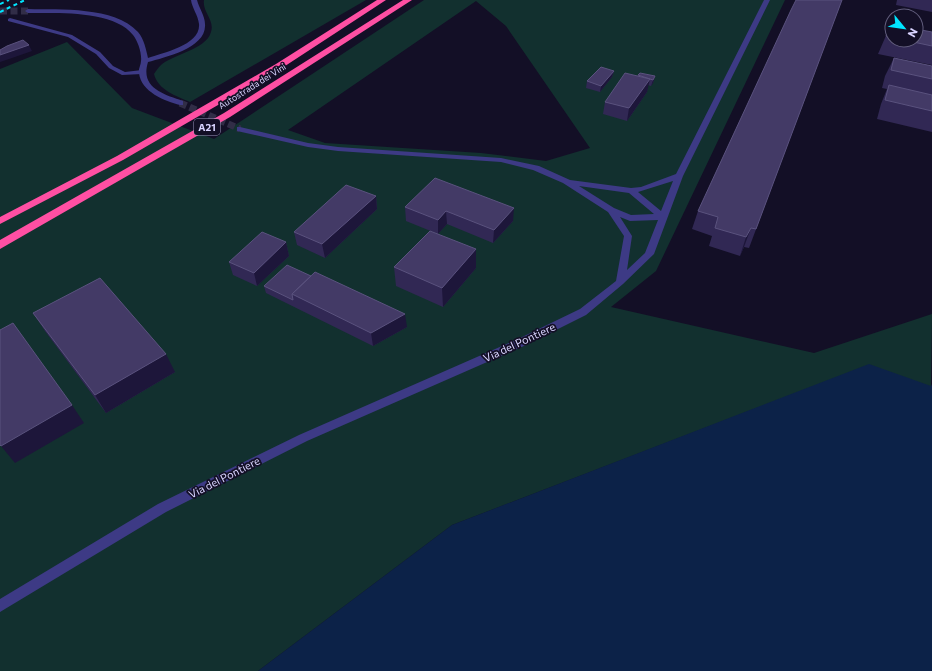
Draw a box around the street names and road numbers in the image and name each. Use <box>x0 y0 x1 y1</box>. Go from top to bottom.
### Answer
street label: Autostrada dei Vini <box>216 61 288 111</box>
road number: A21 <box>194 119 220 135</box>
street label: Via del Pontiere <box>481 320 557 364</box>
street label: Via del Pontiere <box>186 453 262 501</box>

